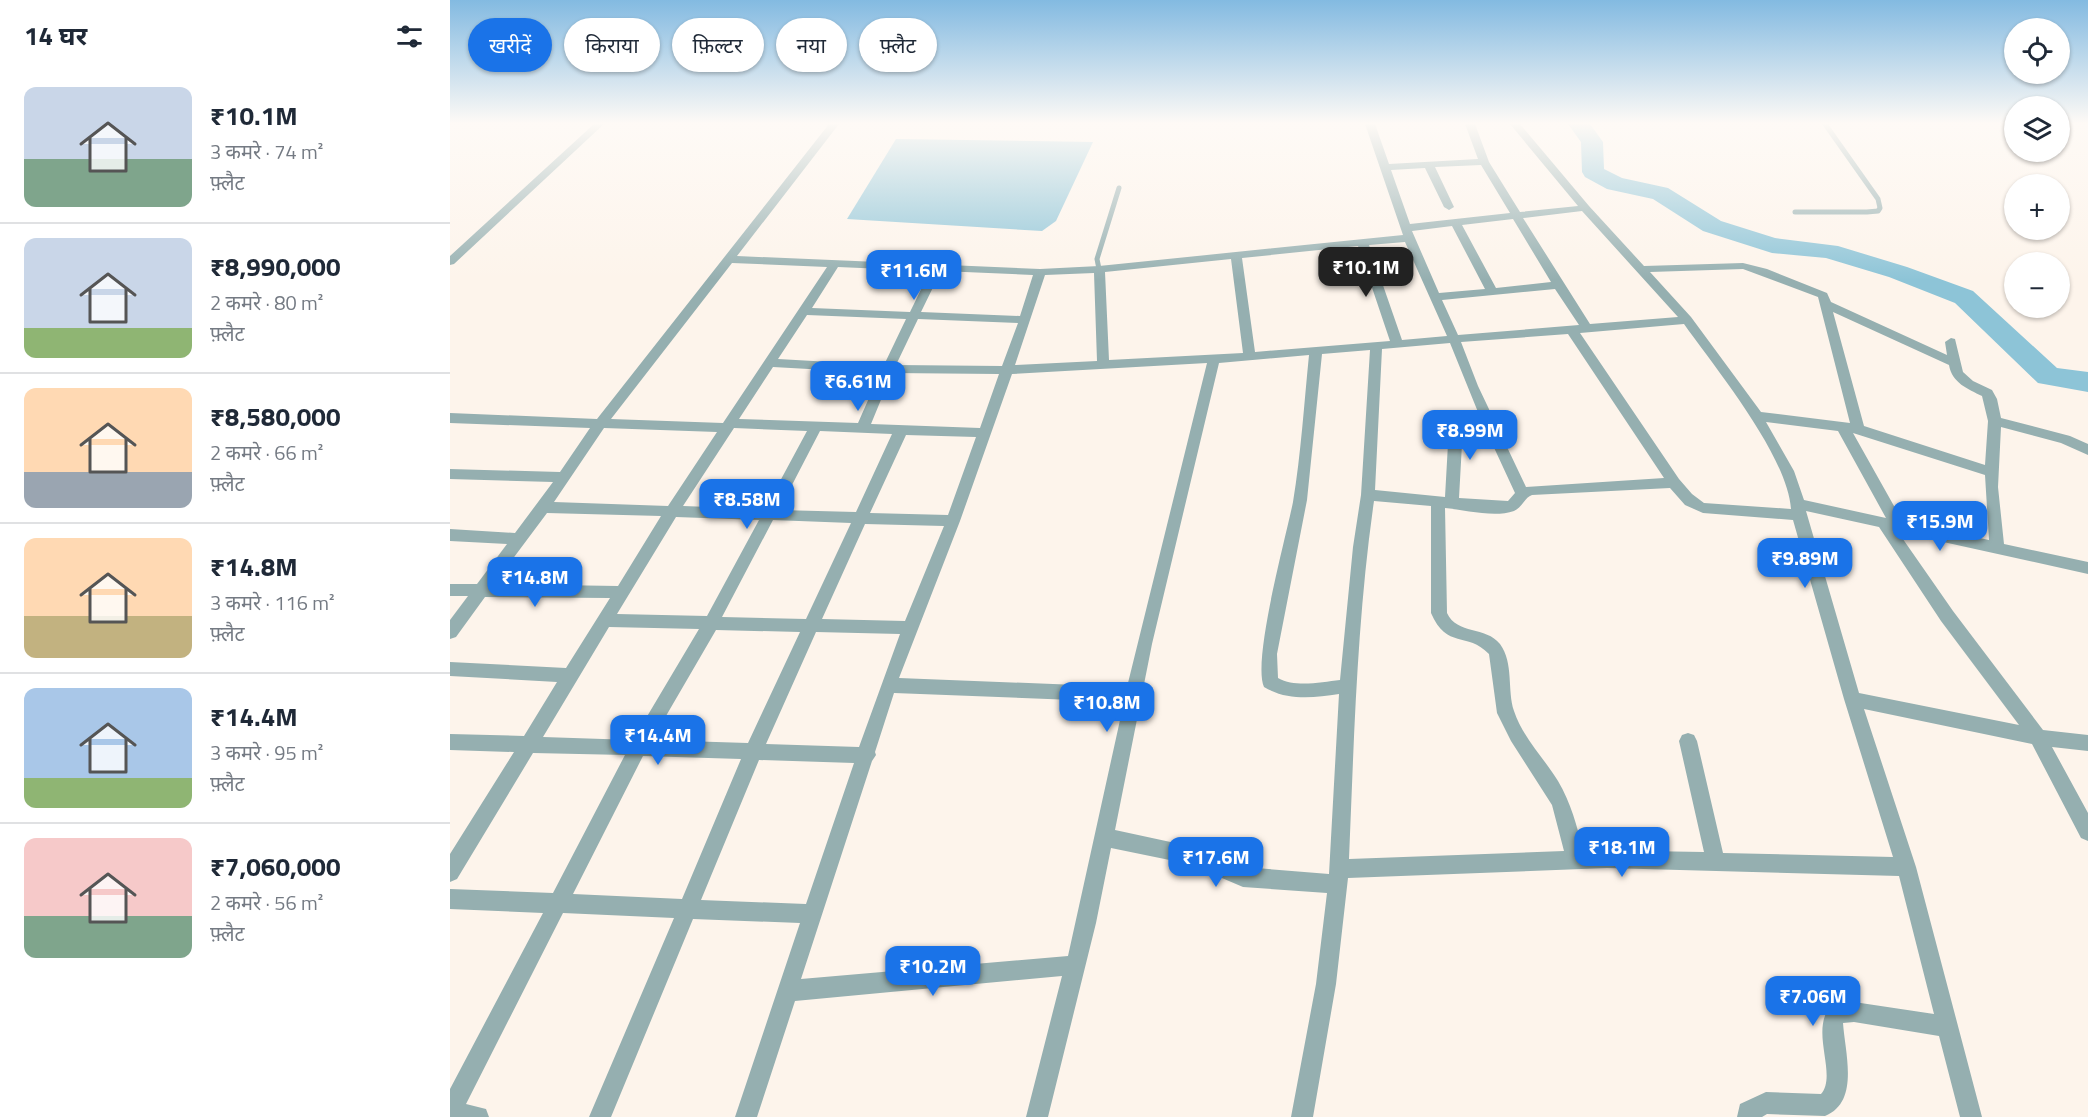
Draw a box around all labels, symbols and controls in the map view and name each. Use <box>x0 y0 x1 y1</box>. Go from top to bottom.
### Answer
text: 14 घर <box>24 16 87 55</box>
chip: खरीदें <box>468 18 552 72</box>
chip: किराया <box>564 18 660 72</box>
chip: फ़िल्टर <box>672 18 764 72</box>
chip: नया <box>776 18 847 72</box>
chip: फ़्लैट <box>859 18 937 72</box>
map controls <box>2004 18 2070 318</box>
button: locate <box>2004 18 2070 84</box>
icon: filters <box>393 20 426 53</box>
text: ₹10.1M <box>210 96 298 135</box>
button: layers <box>2004 96 2070 162</box>
icon: home <box>72 111 144 183</box>
text: 3 कमरे · 74 m² <box>210 136 323 167</box>
text: फ़्लैट <box>210 167 245 198</box>
button: + <box>2004 174 2070 240</box>
text: ₹8,990,000 <box>210 247 340 286</box>
pin: ₹10.1M <box>1317 247 1415 298</box>
pin: ₹11.6M <box>865 250 963 301</box>
text: ₹10.1M <box>1332 251 1400 282</box>
button: − <box>2004 252 2070 318</box>
text: ₹11.6M <box>880 254 948 285</box>
icon: home <box>72 262 144 334</box>
text: 2 कमरे · 80 m² <box>210 287 323 318</box>
text: फ़्लैट <box>210 318 245 349</box>
pin: ₹6.61M <box>809 361 907 412</box>
text: ₹6.61M <box>824 365 892 396</box>
text: ₹8,580,000 <box>210 397 340 436</box>
pin: ₹8.99M <box>1421 410 1519 461</box>
icon: home <box>72 412 144 484</box>
text: ₹8.99M <box>1436 414 1504 445</box>
text: 2 कमरे · 66 m² <box>210 437 323 468</box>
text: फ़्लैट <box>210 468 245 499</box>
pin: ₹8.58M <box>698 479 796 530</box>
text: ₹8.58M <box>713 483 781 514</box>
pin: ₹15.9M <box>1891 501 1989 552</box>
text: ₹15.9M <box>1906 505 1974 536</box>
pin: ₹9.89M <box>1756 538 1854 589</box>
text: ₹9.89M <box>1771 542 1839 573</box>
text: ₹14.8M <box>210 547 298 586</box>
pin: ₹14.8M <box>486 557 584 608</box>
text: ₹14.8M <box>501 561 569 592</box>
icon: home <box>72 562 144 634</box>
text: 3 कमरे · 116 m² <box>210 587 335 618</box>
text: फ़्लैट <box>210 618 245 649</box>
pin: ₹10.8M <box>1058 682 1156 733</box>
text: ₹10.8M <box>1073 686 1141 717</box>
text: ₹14.4M <box>210 697 298 736</box>
icon: home <box>72 712 144 784</box>
pin: ₹14.4M <box>609 715 707 766</box>
text: ₹14.4M <box>624 719 692 750</box>
text: 3 कमरे · 95 m² <box>210 737 323 768</box>
text: फ़्लैट <box>210 768 245 799</box>
pin: ₹18.1M <box>1573 827 1671 878</box>
text: ₹18.1M <box>1588 831 1656 862</box>
pin: ₹17.6M <box>1167 837 1265 888</box>
text: ₹17.6M <box>1182 841 1250 872</box>
text: ₹7,060,000 <box>210 847 340 886</box>
icon: home <box>72 862 144 934</box>
text: 2 कमरे · 56 m² <box>210 887 323 918</box>
text: फ़्लैट <box>210 918 245 949</box>
pin: ₹10.2M <box>884 946 982 997</box>
text: ₹10.2M <box>899 950 967 981</box>
pin: ₹7.06M <box>1764 976 1862 1027</box>
text: ₹7.06M <box>1779 980 1847 1011</box>

